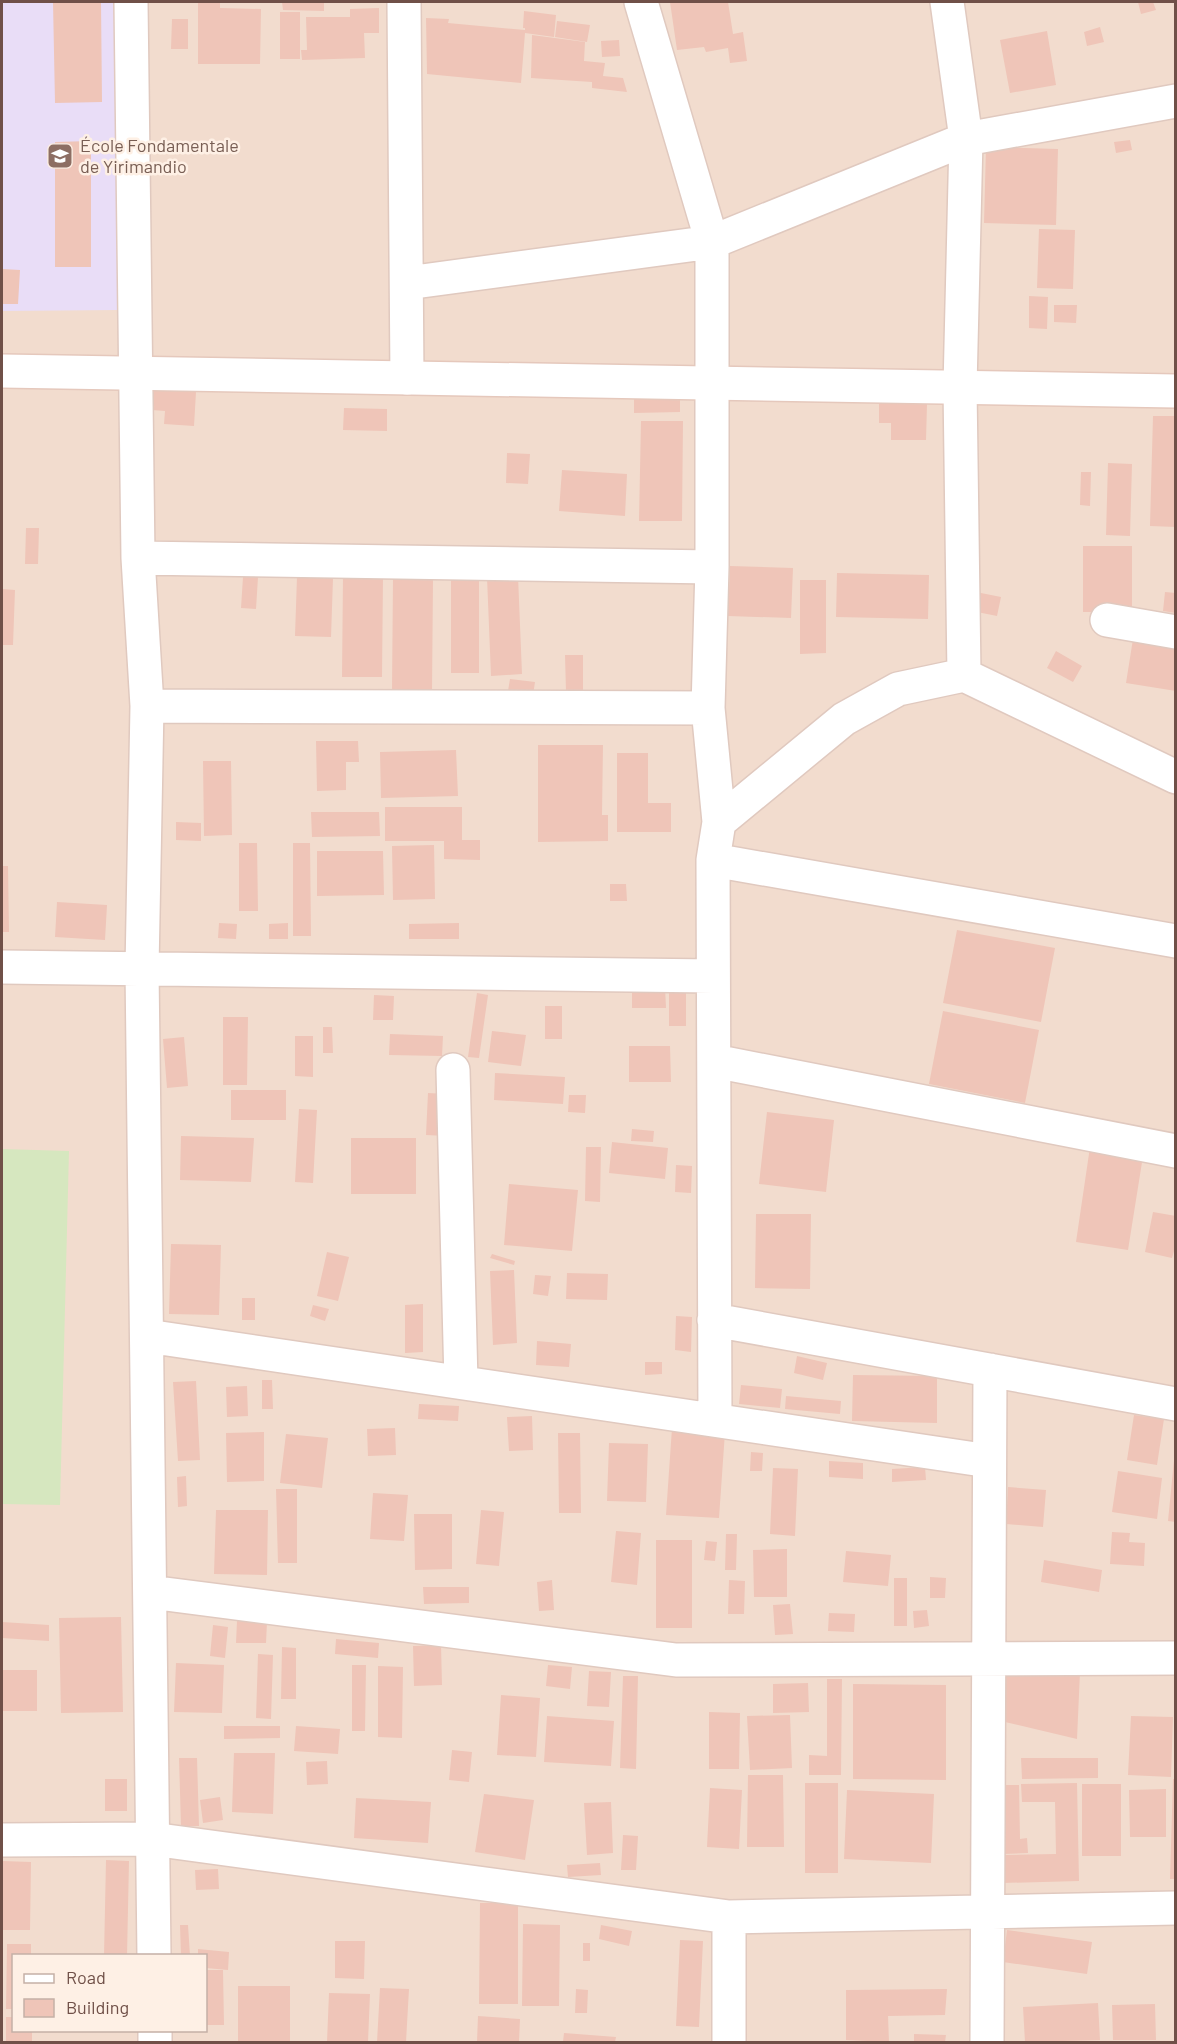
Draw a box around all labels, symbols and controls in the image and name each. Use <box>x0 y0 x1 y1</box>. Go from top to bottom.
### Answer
place label: École Fondamentale de Yirimandio <box>80 134 239 177</box>
school or university icon: École Fondamentale de Yirimandio <box>45 141 75 171</box>
legend <box>12 1954 207 2032</box>
text: Road <box>66 1966 106 1988</box>
text: Building <box>66 1996 129 2018</box>

